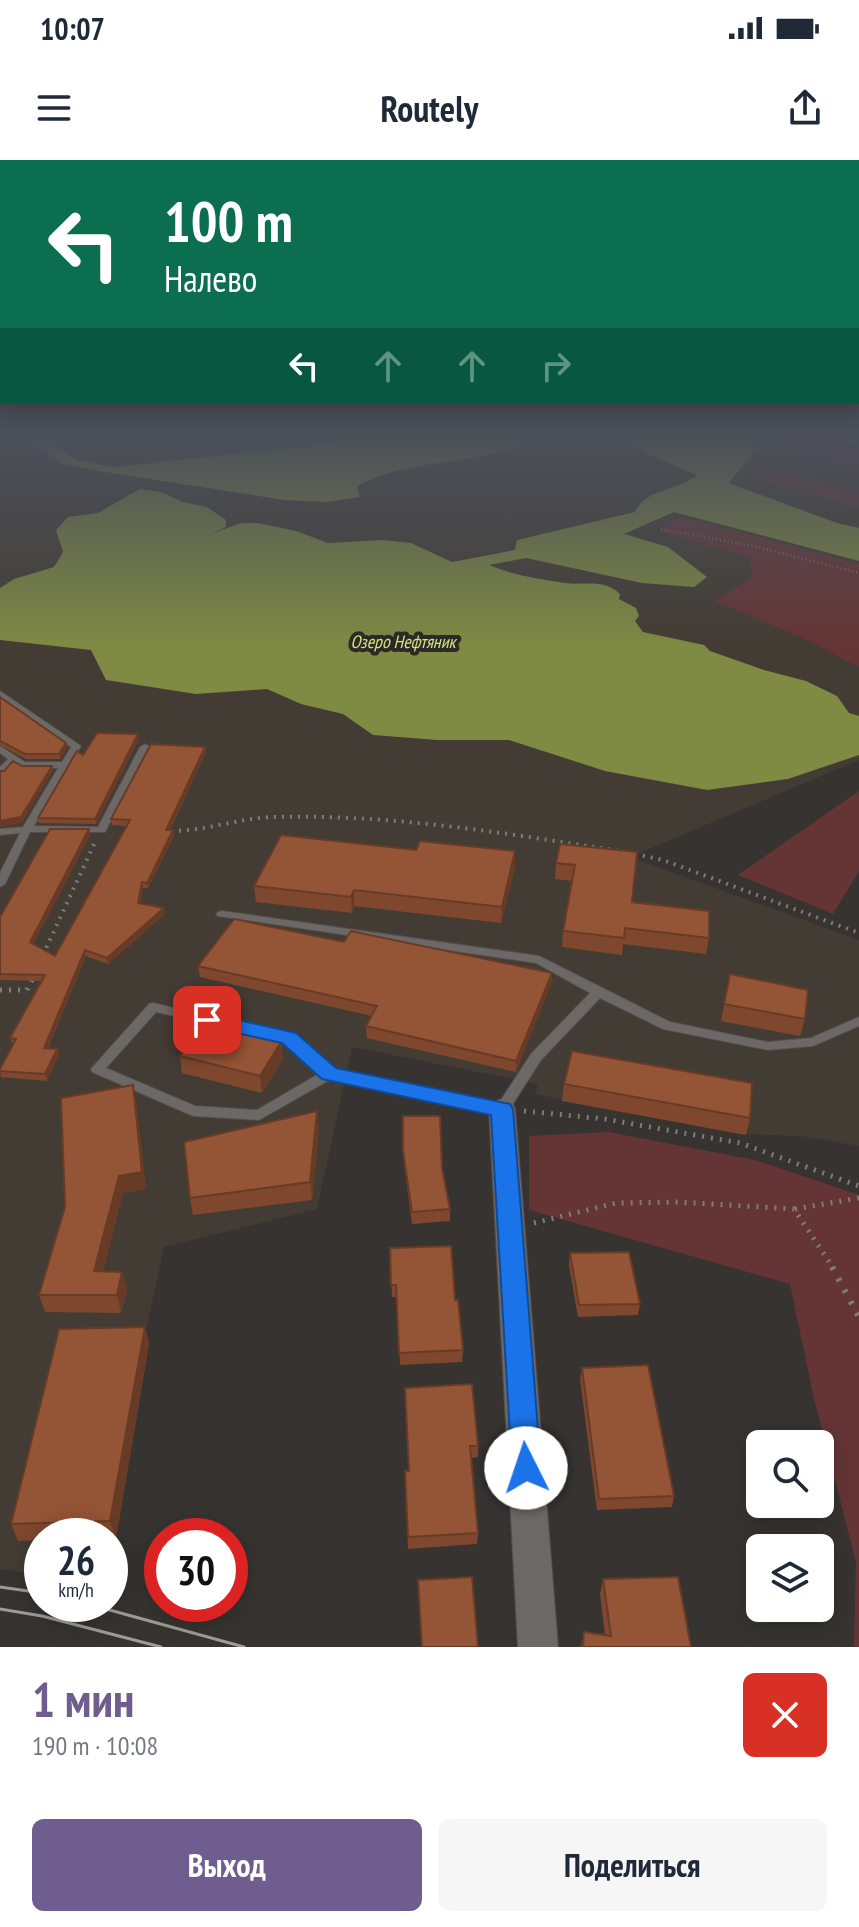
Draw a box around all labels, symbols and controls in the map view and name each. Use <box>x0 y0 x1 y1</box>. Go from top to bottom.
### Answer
text: 10:07 <box>40 9 105 48</box>
text: Routely <box>381 85 478 132</box>
icon: menu <box>32 86 76 130</box>
icon: share <box>783 86 827 130</box>
text: 100 m <box>164 185 293 257</box>
icon: left <box>32 192 136 296</box>
text: Налево <box>164 255 257 302</box>
icon: left <box>282 344 326 388</box>
icon: ahead <box>366 344 410 388</box>
icon: ahead <box>450 344 494 388</box>
icon: right <box>534 344 578 388</box>
water label: Озеро Нефтяник <box>350 630 458 653</box>
pin <box>173 986 241 1054</box>
icon: arrive <box>185 998 229 1042</box>
position arrow <box>484 1426 568 1510</box>
map controls <box>746 1430 834 1622</box>
button: search <box>746 1430 834 1518</box>
speed limit sign: 30 <box>144 1518 248 1622</box>
text: 26 <box>57 1534 95 1586</box>
button: layers <box>746 1534 834 1622</box>
text: km/h <box>58 1577 94 1603</box>
text: 1 мин <box>32 1668 134 1730</box>
button: close <box>743 1673 827 1757</box>
text: 190 m · 10:08 <box>32 1729 158 1762</box>
button: Выход <box>32 1819 422 1911</box>
button: Поделиться <box>438 1819 827 1911</box>

